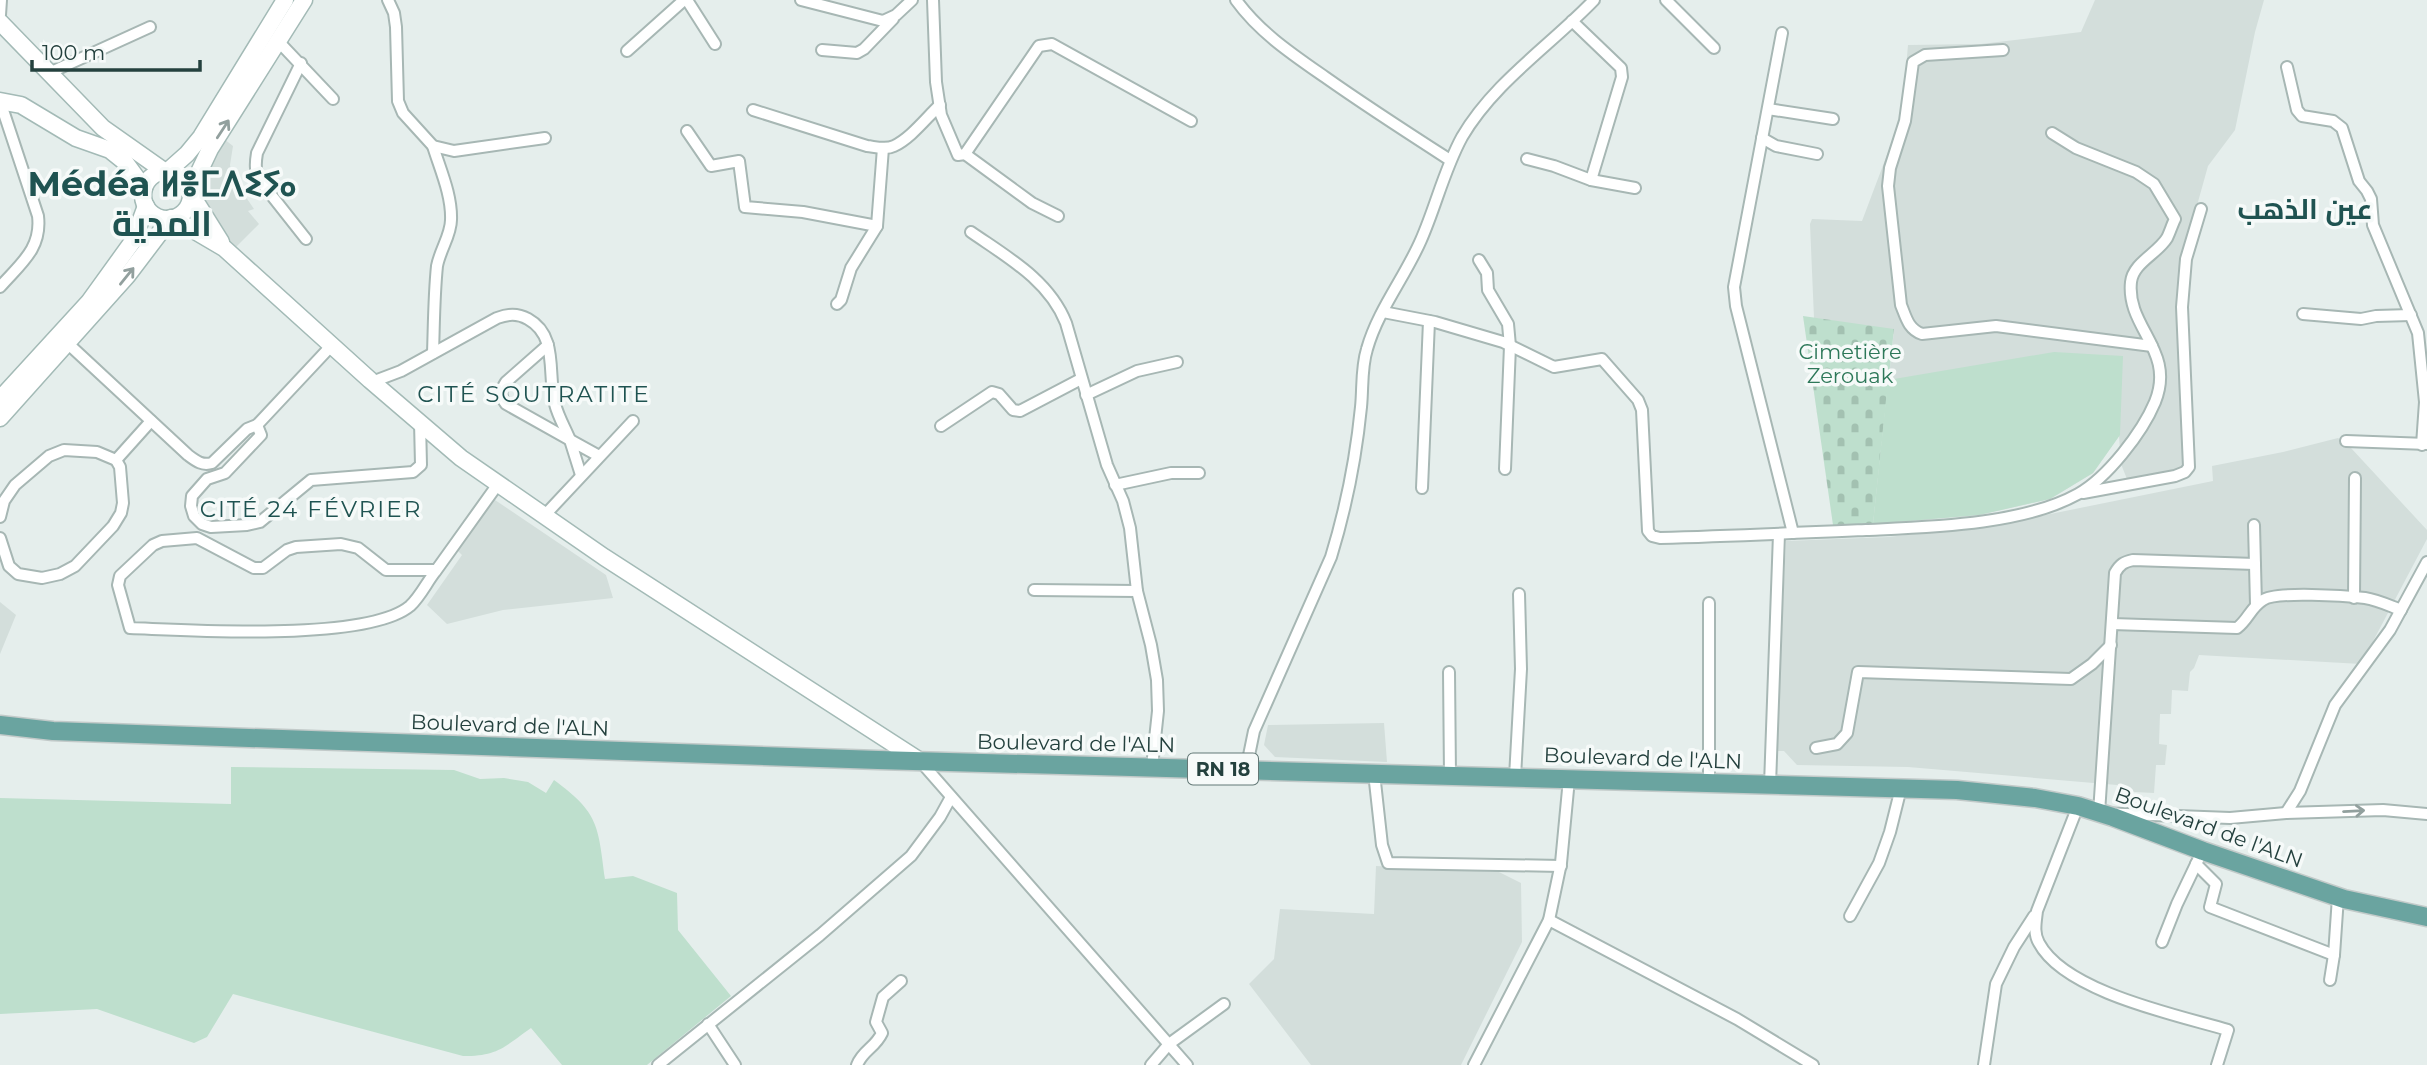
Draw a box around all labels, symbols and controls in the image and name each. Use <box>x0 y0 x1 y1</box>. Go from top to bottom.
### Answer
scale bar <box>32 28 200 72</box>
text: 100 m <box>42 40 105 65</box>
one-way arrow <box>216 120 230 140</box>
district label: Médéa ⵍⴻⵎⴷⵉⵢⴰ المدية <box>28 162 296 245</box>
district label: عين الذهب <box>2237 192 2373 226</box>
one-way arrow <box>119 267 134 285</box>
park label: Cimetière Zerouak <box>1798 339 1902 388</box>
district label: CITÉ SOUTRATITE <box>417 380 651 408</box>
district label: CITÉ 24 FÉVRIER <box>200 495 422 523</box>
street label: Boulevard de l'ALN <box>410 709 610 741</box>
street label: Boulevard de l'ALN <box>977 729 1175 757</box>
street label: Boulevard de l'ALN <box>1543 742 1743 774</box>
road number: RN 18 <box>1188 754 1258 784</box>
street label: Boulevard de l'ALN <box>2112 781 2306 873</box>
one-way arrow <box>2343 805 2366 818</box>

